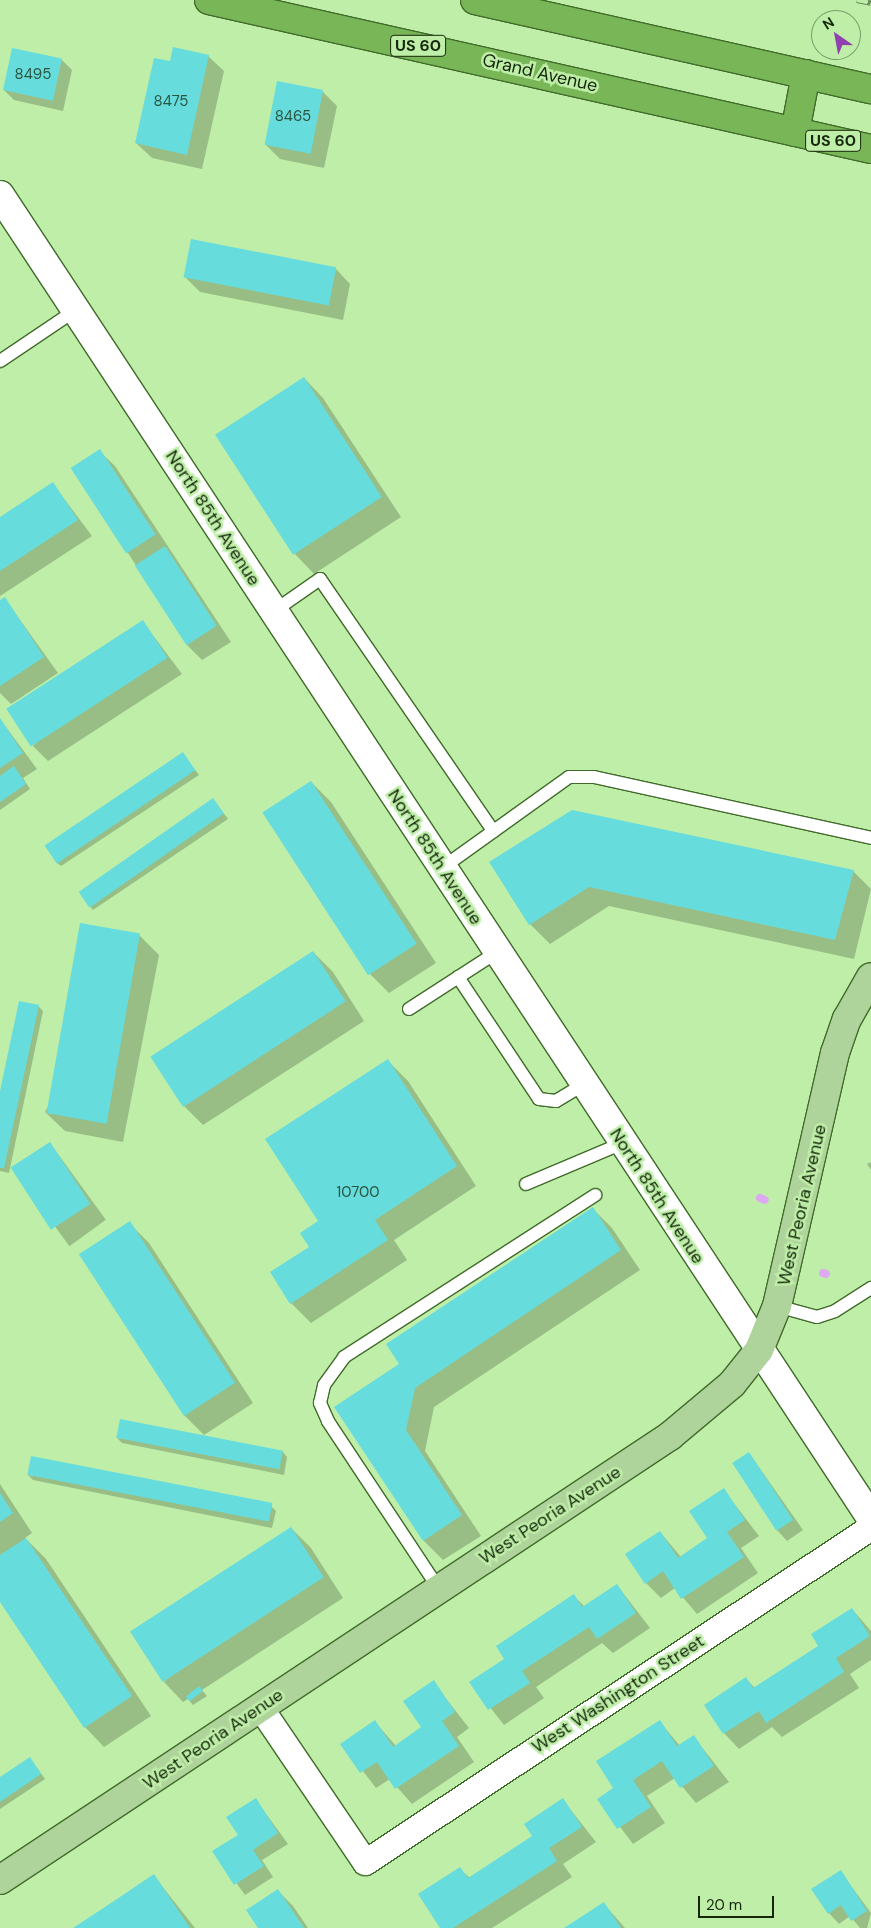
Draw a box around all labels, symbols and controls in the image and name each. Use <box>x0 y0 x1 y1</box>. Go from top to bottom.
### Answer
north arrow <box>811 10 861 60</box>
text: N <box>819 13 838 34</box>
road number: US 60 <box>389 32 447 59</box>
street label: Grand Avenue <box>480 49 600 97</box>
house number: 8495 <box>15 66 51 84</box>
house number: 8475 <box>154 93 188 111</box>
house number: 8465 <box>275 108 311 126</box>
road number: US 60 <box>804 128 862 154</box>
street label: North 85th Avenue <box>161 446 265 590</box>
street label: North 85th Avenue <box>383 785 487 929</box>
street label: West Peoria Avenue <box>773 1122 831 1288</box>
street label: North 85th Avenue <box>605 1124 709 1268</box>
house number: 10700 <box>336 1184 380 1202</box>
street label: West Peoria Avenue <box>475 1461 625 1569</box>
street label: West Washington Street <box>528 1630 708 1758</box>
street label: West Peoria Avenue <box>139 1684 287 1794</box>
scale bar <box>701 1886 777 1918</box>
text: 20 m <box>706 1895 742 1915</box>

